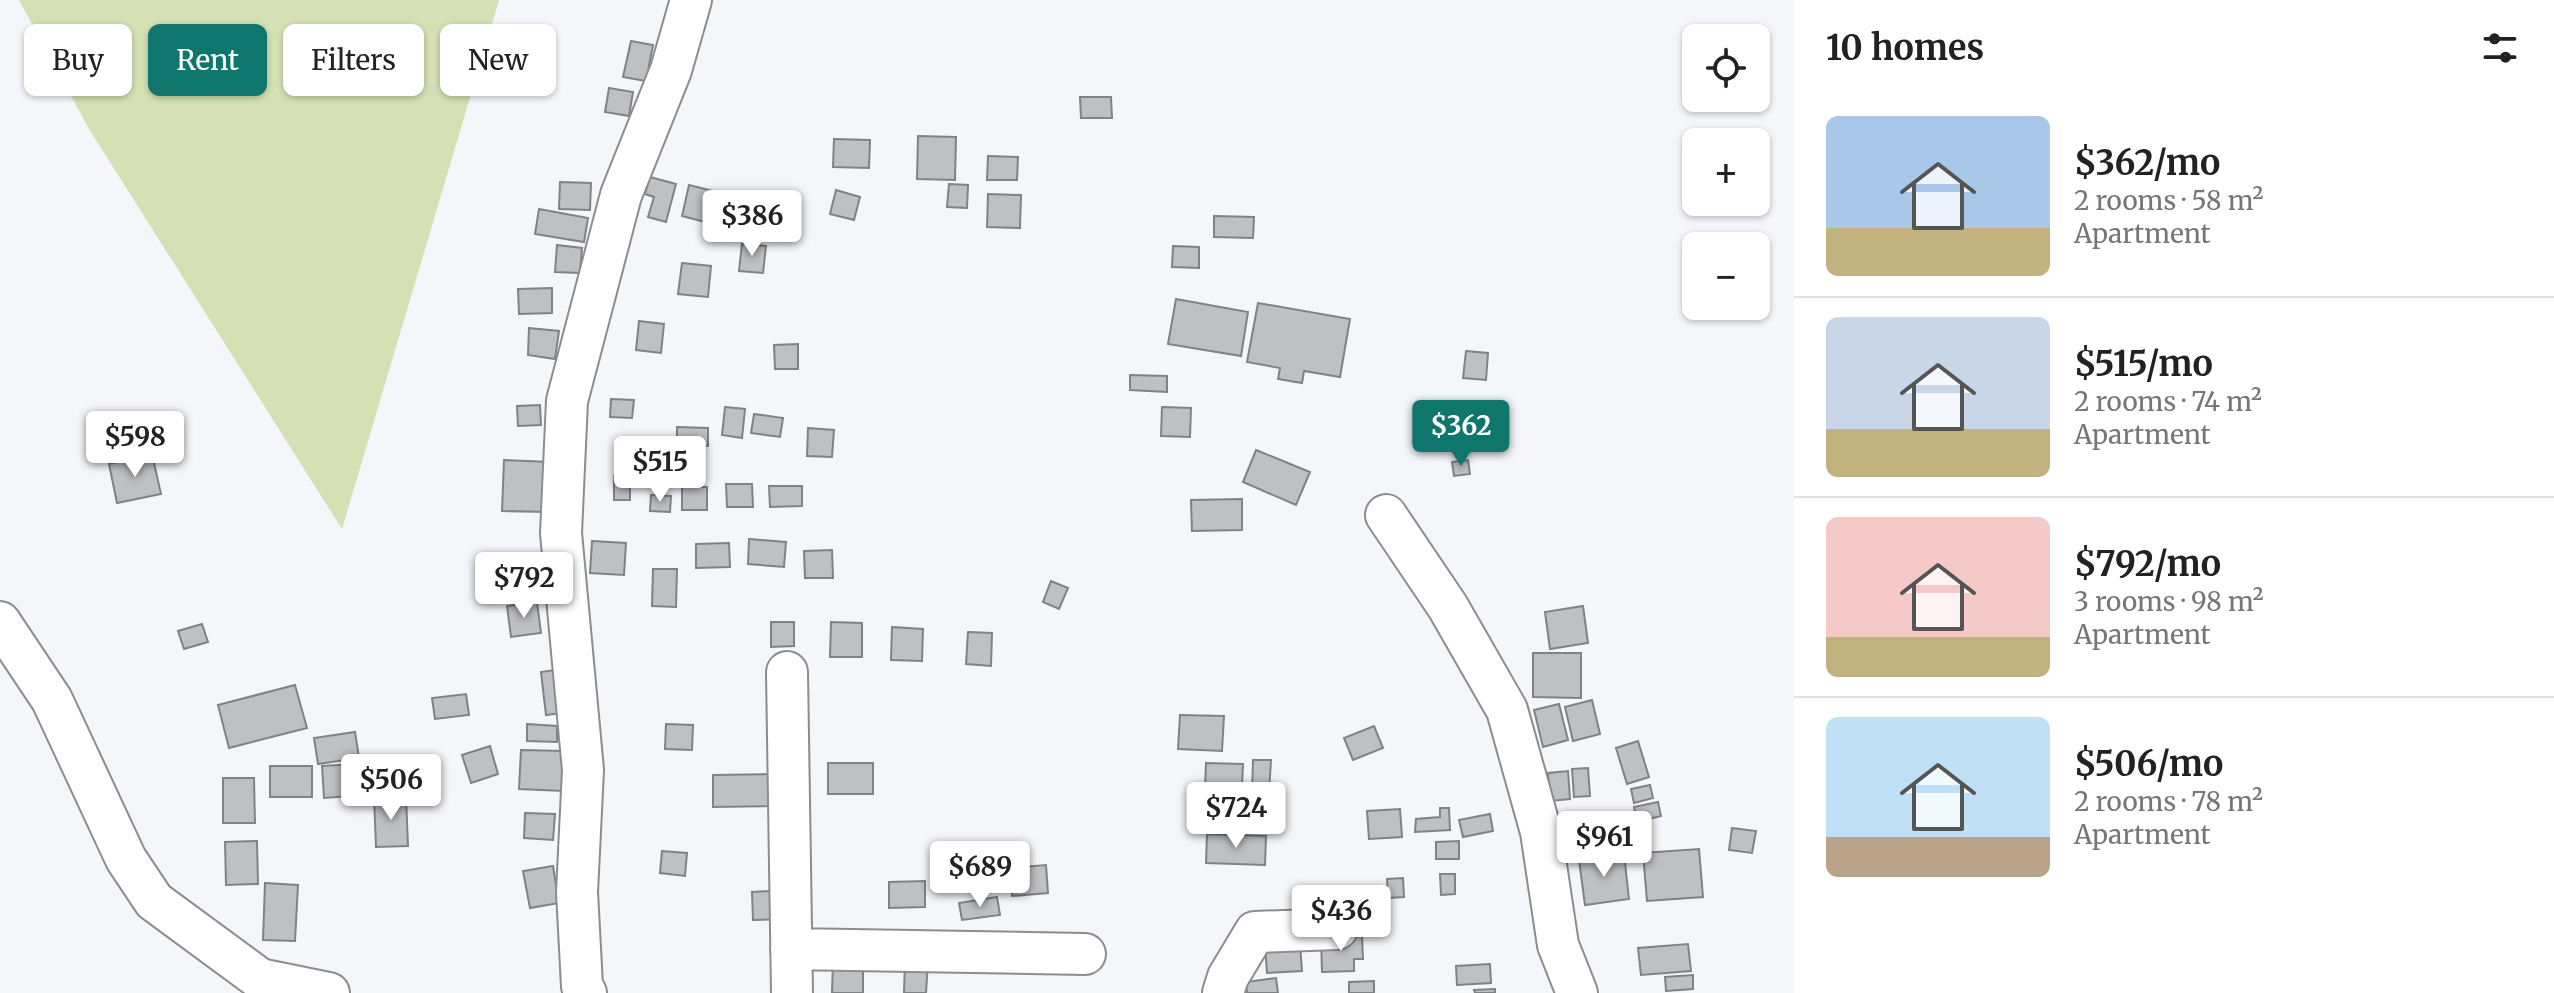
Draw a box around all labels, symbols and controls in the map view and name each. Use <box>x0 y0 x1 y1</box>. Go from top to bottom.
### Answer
chip: Buy <box>24 24 132 96</box>
chip: Rent <box>148 24 267 96</box>
chip: Filters <box>283 24 424 96</box>
chip: New <box>440 24 556 96</box>
map controls <box>1682 24 1770 320</box>
button: locate <box>1682 24 1770 112</box>
icon: filters <box>2478 26 2522 70</box>
text: 10 homes <box>1826 27 1984 69</box>
button: + <box>1682 128 1770 216</box>
text: $362/mo <box>2074 142 2220 184</box>
icon: home <box>1890 148 1986 244</box>
text: 2 rooms · 58 m² <box>2074 184 2263 217</box>
pin: $386 <box>705 190 799 258</box>
text: $386 <box>721 199 783 232</box>
text: Apartment <box>2074 217 2211 250</box>
button: − <box>1682 232 1770 320</box>
text: $515/mo <box>2074 343 2213 385</box>
icon: home <box>1890 349 1986 445</box>
text: 2 rooms · 74 m² <box>2074 385 2262 418</box>
pin: $362 <box>1414 400 1508 468</box>
text: $362 <box>1430 409 1492 442</box>
pin: $598 <box>88 411 182 479</box>
text: Apartment <box>2074 418 2211 451</box>
text: $598 <box>104 420 166 453</box>
pin: $515 <box>613 436 707 504</box>
text: $515 <box>632 445 688 478</box>
text: $792/mo <box>2074 543 2221 585</box>
icon: home <box>1890 549 1986 645</box>
pin: $792 <box>477 552 571 620</box>
text: $792 <box>493 561 555 594</box>
text: 3 rooms · 98 m² <box>2074 585 2264 618</box>
text: Apartment <box>2074 618 2211 651</box>
text: $506/mo <box>2074 743 2223 785</box>
icon: home <box>1890 749 1986 845</box>
pin: $506 <box>344 754 438 822</box>
text: $506 <box>359 763 423 796</box>
pin: $724 <box>1189 782 1283 850</box>
text: 2 rooms · 78 m² <box>2074 785 2263 818</box>
text: $724 <box>1205 791 1267 824</box>
pin: $961 <box>1557 811 1651 879</box>
text: Apartment <box>2074 818 2211 851</box>
text: $961 <box>1575 820 1633 853</box>
pin: $689 <box>933 841 1027 909</box>
text: $689 <box>948 850 1012 883</box>
pin: $436 <box>1294 885 1388 953</box>
text: $436 <box>1310 894 1372 927</box>

